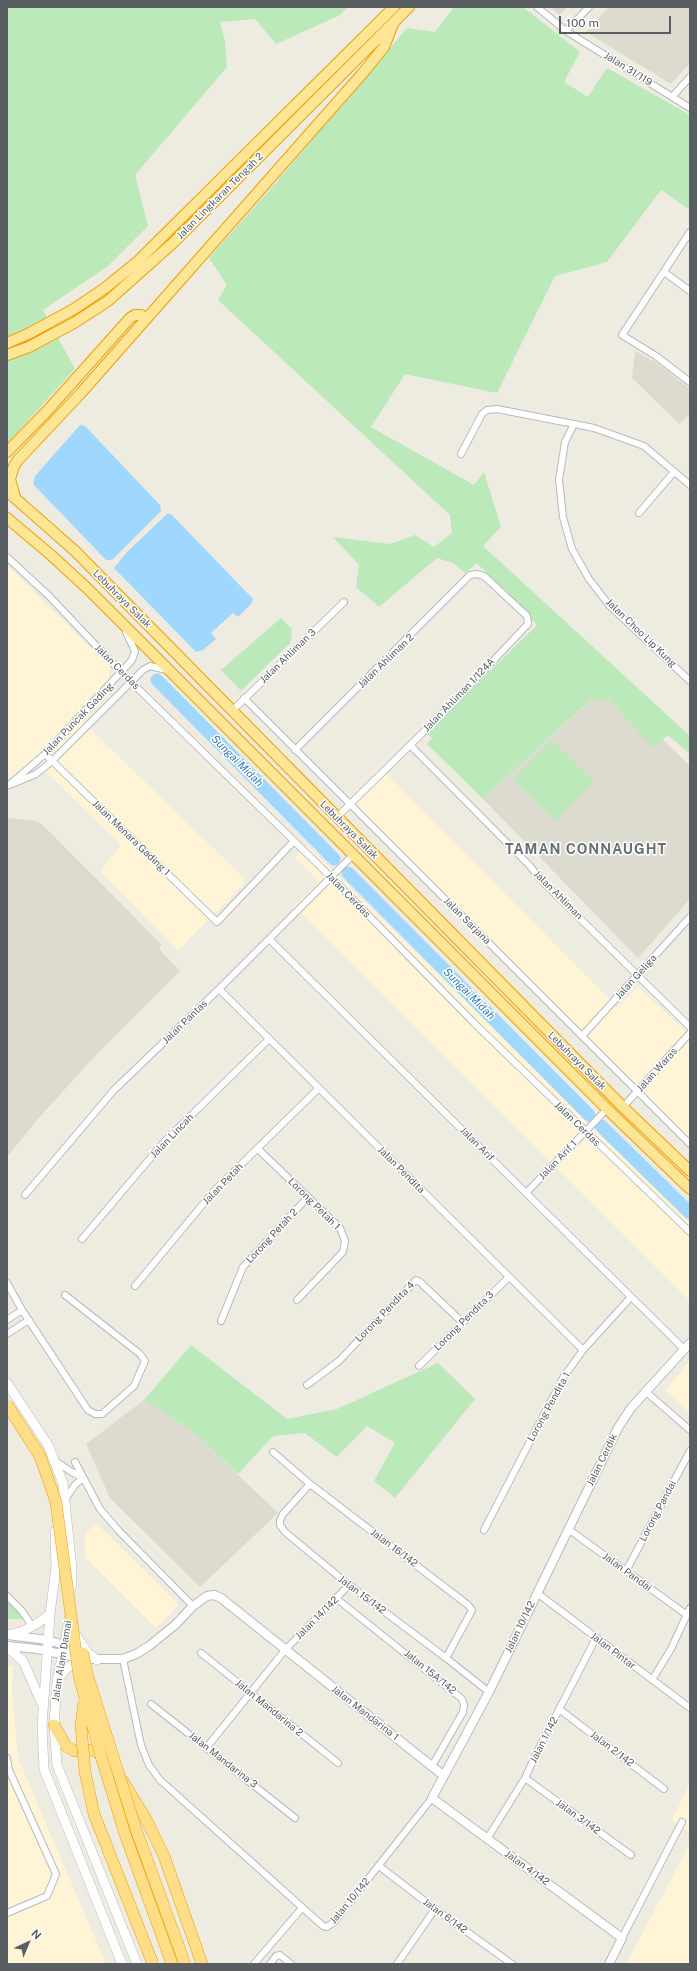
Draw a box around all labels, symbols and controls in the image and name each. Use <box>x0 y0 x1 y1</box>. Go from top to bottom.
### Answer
scale bar <box>561 8 673 34</box>
text: 100 m <box>566 16 599 30</box>
street label: Jalan 31/119 <box>602 50 654 88</box>
street label: Jalan Lingkaran Tengah 2 <box>174 150 266 242</box>
street label: Lebuhraya Salak <box>90 567 154 631</box>
street label: Jalan Choo Lip Kung <box>603 596 679 670</box>
street label: Jalan Ahliman 3 <box>258 626 318 686</box>
street label: Jalan Ahliman 2 <box>356 631 416 691</box>
street label: Jalan Cerdas <box>92 642 142 692</box>
street label: Jalan Ahliman 1/124A <box>421 656 497 734</box>
street label: Jalan Puncak Gading <box>40 680 116 758</box>
water label: Sungai Midah <box>208 732 266 790</box>
street label: Jalan Menara Gading 1 <box>90 798 172 878</box>
street label: Lebuhraya Salak <box>317 798 381 862</box>
district label: TAMAN CONNAUGHT <box>505 842 667 858</box>
street label: Jalan Ahliman <box>531 868 585 922</box>
street label: Jalan Cerdas <box>323 870 373 920</box>
street label: Jalan Sarjana <box>441 895 493 947</box>
street label: Jalan Geliga <box>613 952 659 1002</box>
water label: Sungai Midah <box>440 965 498 1023</box>
street label: Jalan Pantas <box>160 998 210 1046</box>
street label: Lebuhraya Salak <box>545 1029 609 1093</box>
street label: Jalan Waras <box>634 1046 680 1094</box>
street label: Jalan Cerdas <box>552 1099 602 1149</box>
street label: Jalan Lincah <box>148 1111 196 1161</box>
street label: Jalan Arif <box>457 1124 497 1164</box>
street label: Jalan Arif 1 <box>536 1138 580 1182</box>
street label: Jalan Pendita <box>375 1144 427 1196</box>
street label: Jalan Petah <box>200 1161 246 1207</box>
street label: Lorong Petah 1 <box>286 1176 342 1232</box>
street label: Lorong Petah 2 <box>244 1206 300 1266</box>
street label: Lorong Pendita 4 <box>353 1279 417 1345</box>
street label: Lorong Pendita 3 <box>432 1289 496 1353</box>
street label: Lorong Pendita 1 <box>525 1370 573 1444</box>
street label: Jalan Cerdik <box>584 1432 620 1488</box>
street label: Lorong Pandai <box>637 1479 679 1543</box>
street label: Jalan 16/142 <box>368 1526 420 1570</box>
street label: Jalan Pandai <box>600 1550 654 1594</box>
street label: Jalan 15/142 <box>336 1573 388 1617</box>
street label: Jalan 14/142 <box>293 1594 341 1642</box>
street label: Jalan 10/142 <box>502 1599 538 1655</box>
street label: Jalan Alam Damai <box>50 1620 74 1702</box>
street label: Jalan Pintar <box>588 1630 638 1672</box>
street label: Jalan 15A/142 <box>402 1647 458 1697</box>
street label: Jalan Mandarina 2 <box>233 1677 305 1739</box>
street label: Jalan Mandarina 1 <box>329 1683 401 1743</box>
street label: Jalan 1/142 <box>527 1715 561 1765</box>
street label: Jalan Mandarina 3 <box>186 1729 260 1791</box>
street label: Jalan 2/142 <box>588 1729 636 1769</box>
street label: Jalan 3/142 <box>553 1797 603 1837</box>
street label: Jalan 4/142 <box>502 1848 552 1888</box>
street label: Jalan 10/142 <box>327 1876 373 1926</box>
street label: Jalan 6/142 <box>420 1896 470 1936</box>
north arrow <box>8 1923 48 1963</box>
text: N <box>29 1927 44 1942</box>

